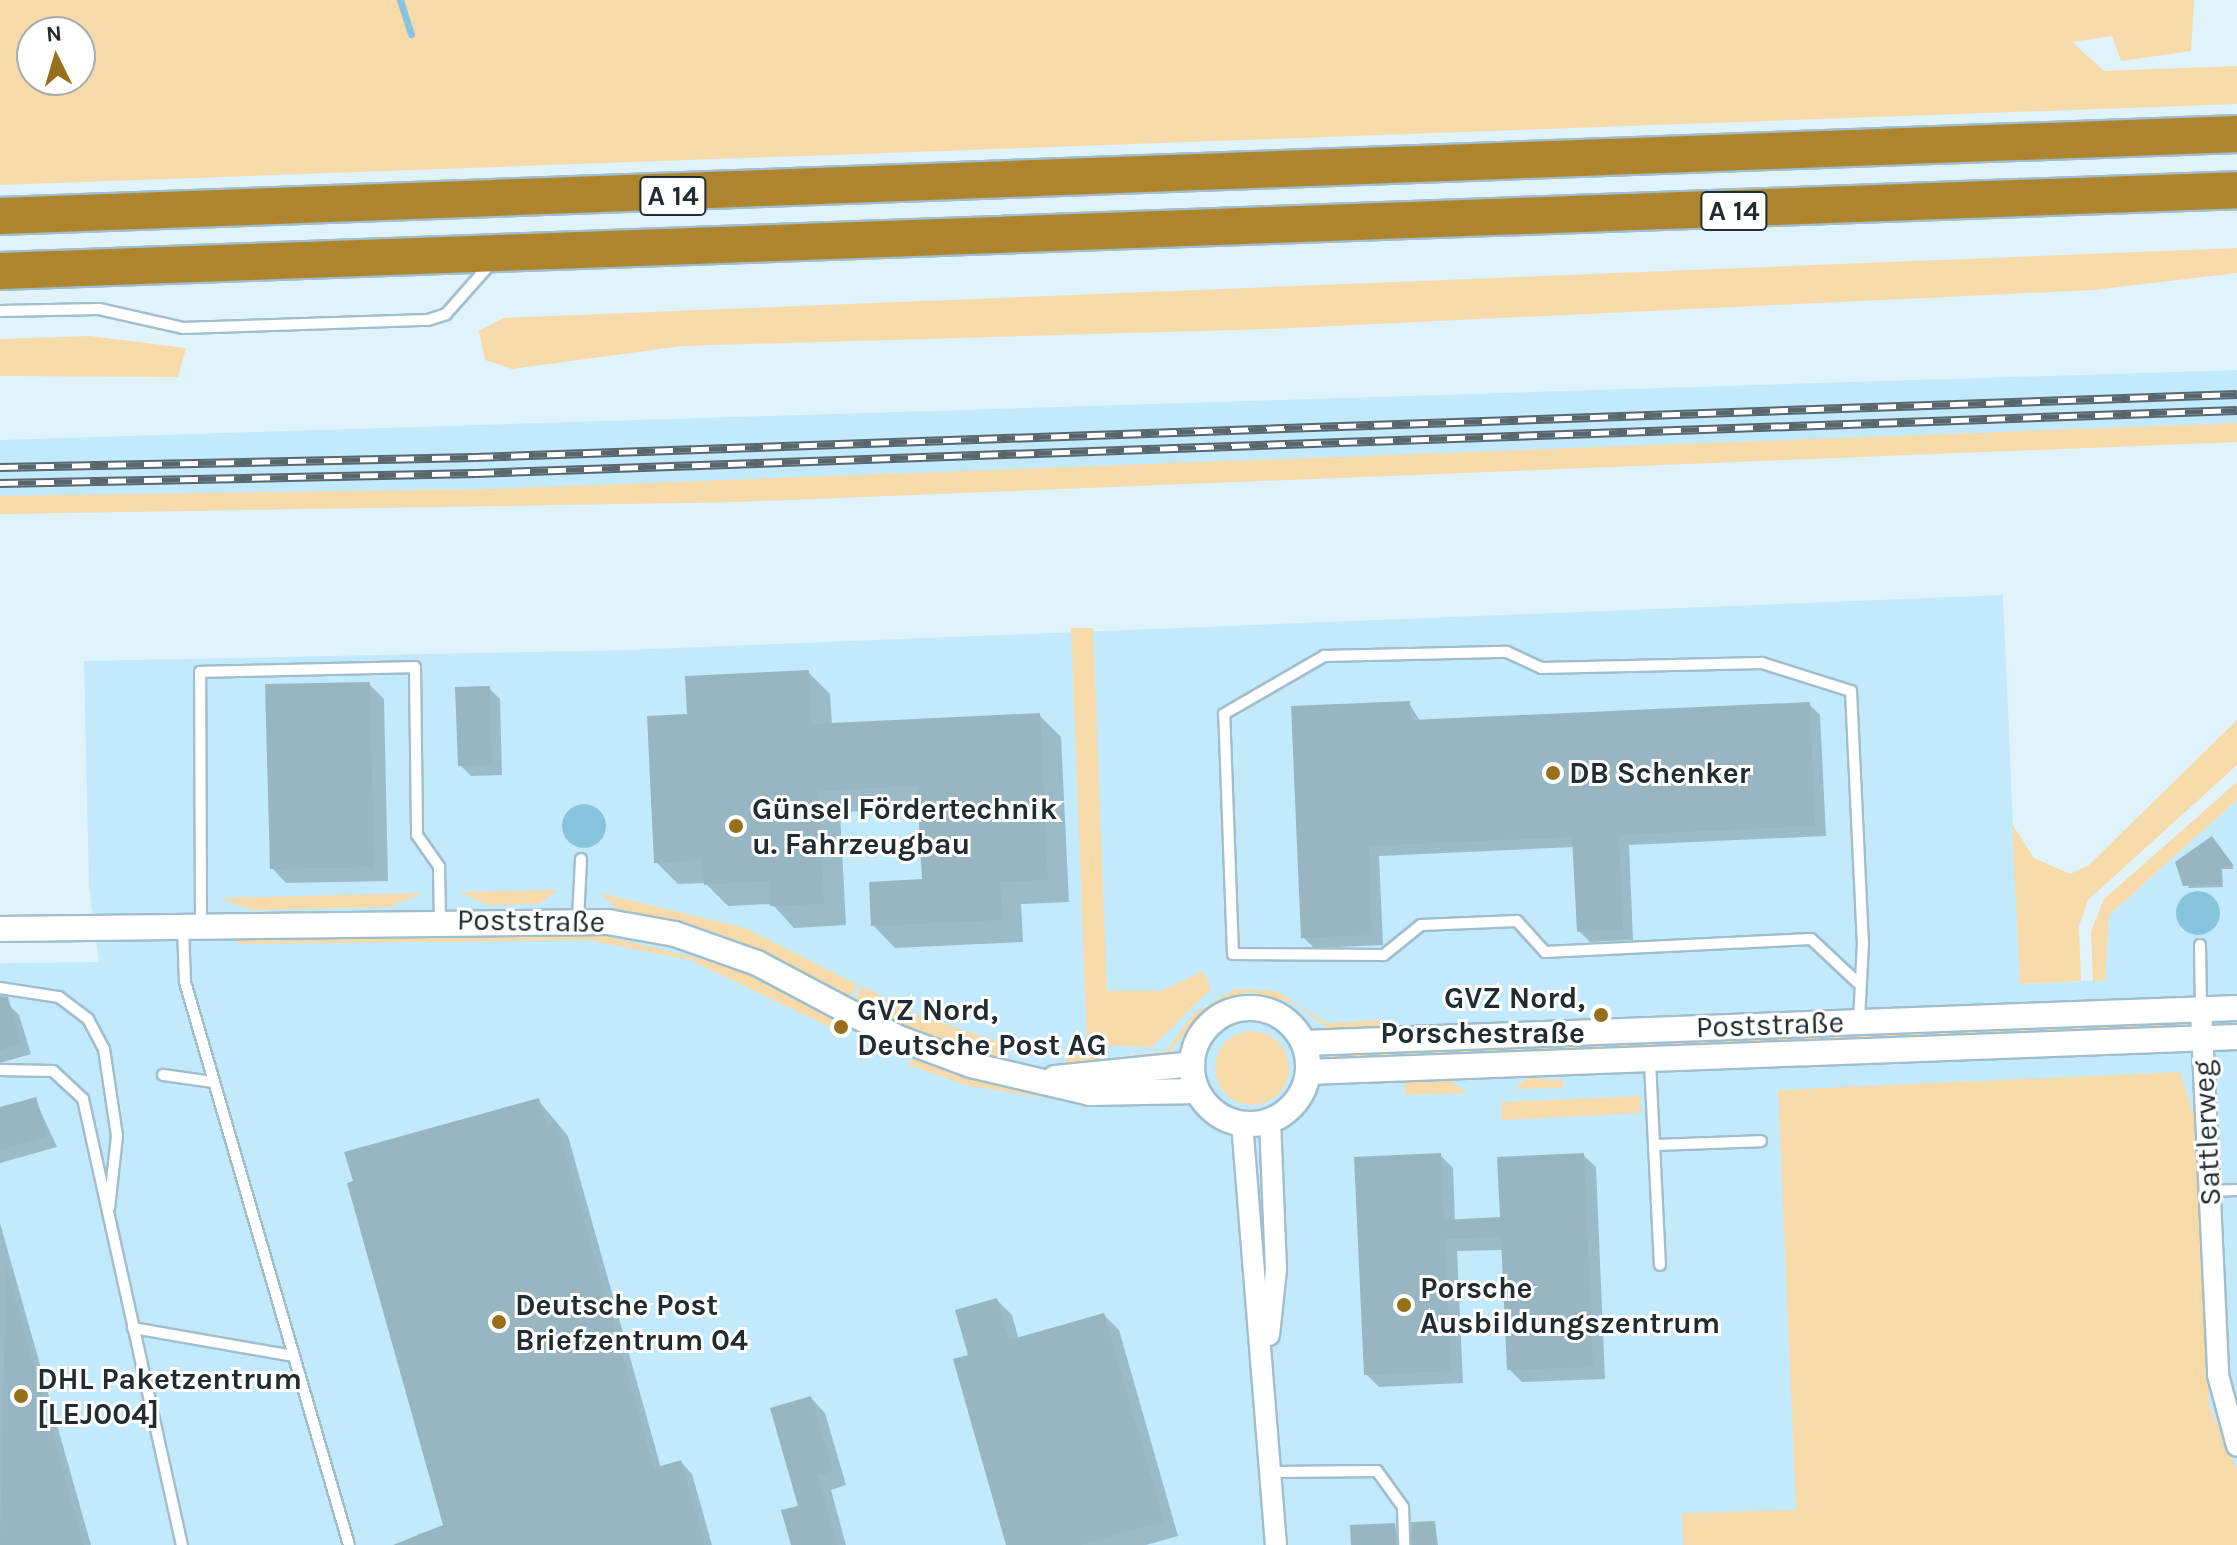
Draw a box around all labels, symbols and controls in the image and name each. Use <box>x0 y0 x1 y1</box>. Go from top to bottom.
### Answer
north arrow <box>16 16 96 96</box>
text: N <box>45 20 63 48</box>
road number: A 14 <box>639 172 707 220</box>
road number: A 14 <box>1700 187 1768 235</box>
place label: DB Schenker <box>1569 755 1750 791</box>
marker: DB Schenker <box>1544 764 1562 782</box>
place label: Günsel Fördertechnik u. Fahrzeugbau <box>752 791 1057 862</box>
marker: Günsel Fördertechnik u. Fahrzeugbau <box>727 817 745 835</box>
street label: Poststraße <box>457 902 605 940</box>
place label: GVZ Nord, Porschestraße <box>1380 980 1585 1050</box>
place label: GVZ Nord, Deutsche Post AG <box>857 992 1107 1062</box>
street label: Poststraße <box>1695 1004 1845 1046</box>
marker: GVZ Nord, Porschestraße <box>1592 1006 1610 1024</box>
marker: GVZ Nord, Deutsche Post AG <box>832 1018 850 1036</box>
street label: Sattlerweg <box>2185 1059 2229 1207</box>
place label: Porsche Ausbildungszentrum <box>1420 1270 1720 1340</box>
place label: Deutsche Post Briefzentrum 04 <box>515 1287 748 1358</box>
marker: Porsche Ausbildungszentrum <box>1395 1296 1413 1314</box>
marker: Deutsche Post Briefzentrum 04 <box>490 1313 508 1331</box>
place label: DHL Paketzentrum [LEJ004] <box>37 1361 302 1432</box>
marker: DHL Paketzentrum [LEJ004] <box>12 1387 30 1405</box>

